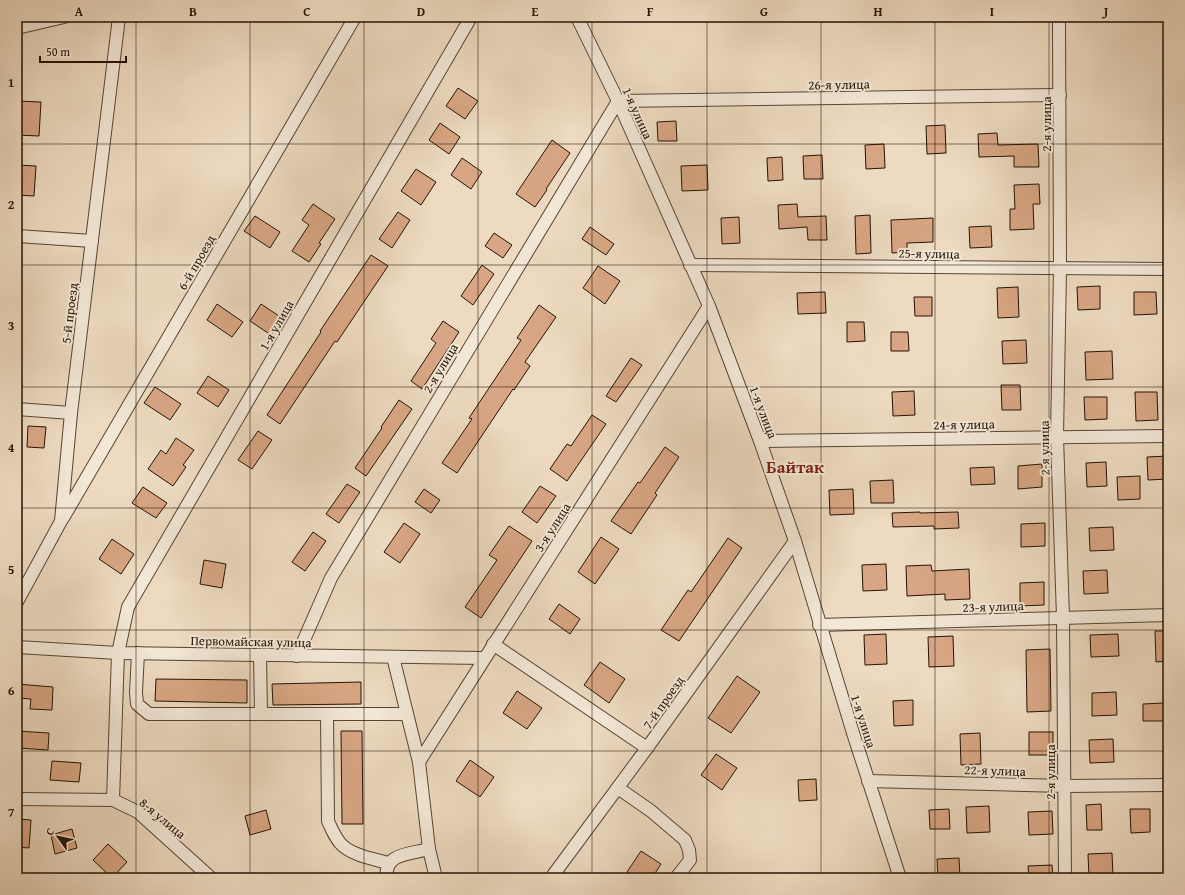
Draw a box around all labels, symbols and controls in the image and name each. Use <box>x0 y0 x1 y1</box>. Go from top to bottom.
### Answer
text: A <box>75 2 84 21</box>
text: B <box>189 2 197 21</box>
text: C <box>303 2 311 21</box>
text: D <box>417 2 425 21</box>
text: E <box>532 2 539 21</box>
text: F <box>647 2 654 21</box>
text: G <box>760 2 768 21</box>
text: H <box>873 2 883 21</box>
text: I <box>990 2 994 21</box>
text: J <box>1102 2 1109 21</box>
scale bar <box>40 38 126 64</box>
text: 50 m <box>46 43 70 60</box>
text: 1 <box>8 73 14 92</box>
street label: 26-я улица <box>808 74 871 95</box>
street label: 1-я улица <box>618 84 658 143</box>
street label: 2-я улица <box>1037 96 1056 152</box>
text: 2 <box>8 195 15 214</box>
street label: 6-й проезд <box>173 231 220 293</box>
street label: 25-я улица <box>898 243 961 264</box>
street label: 5-й проезд <box>56 282 83 345</box>
street label: 1-я улица <box>254 296 299 354</box>
text: 3 <box>8 316 14 335</box>
street label: 2-я улица <box>418 339 463 397</box>
street label: 1-я улица <box>745 383 783 442</box>
street label: 24-я улица <box>933 414 996 435</box>
street label: 2-я улица <box>1035 419 1054 476</box>
text: 4 <box>8 438 15 457</box>
district label: Байтак <box>766 454 824 479</box>
street label: 3-я улица <box>529 498 576 556</box>
text: 5 <box>8 560 15 579</box>
street label: 23-я улица <box>962 596 1025 617</box>
street label: Первомайская улица <box>190 631 312 652</box>
street label: 7-й проезд <box>638 672 689 733</box>
text: 6 <box>8 681 15 700</box>
street label: 1-я улица <box>846 692 881 751</box>
street label: 2-я улица <box>1041 744 1060 800</box>
street label: 22-я улица <box>964 760 1027 781</box>
street label: 8-я улица <box>135 793 191 844</box>
text: 7 <box>8 803 15 822</box>
north arrow <box>38 817 78 857</box>
text: С <box>41 825 58 839</box>

